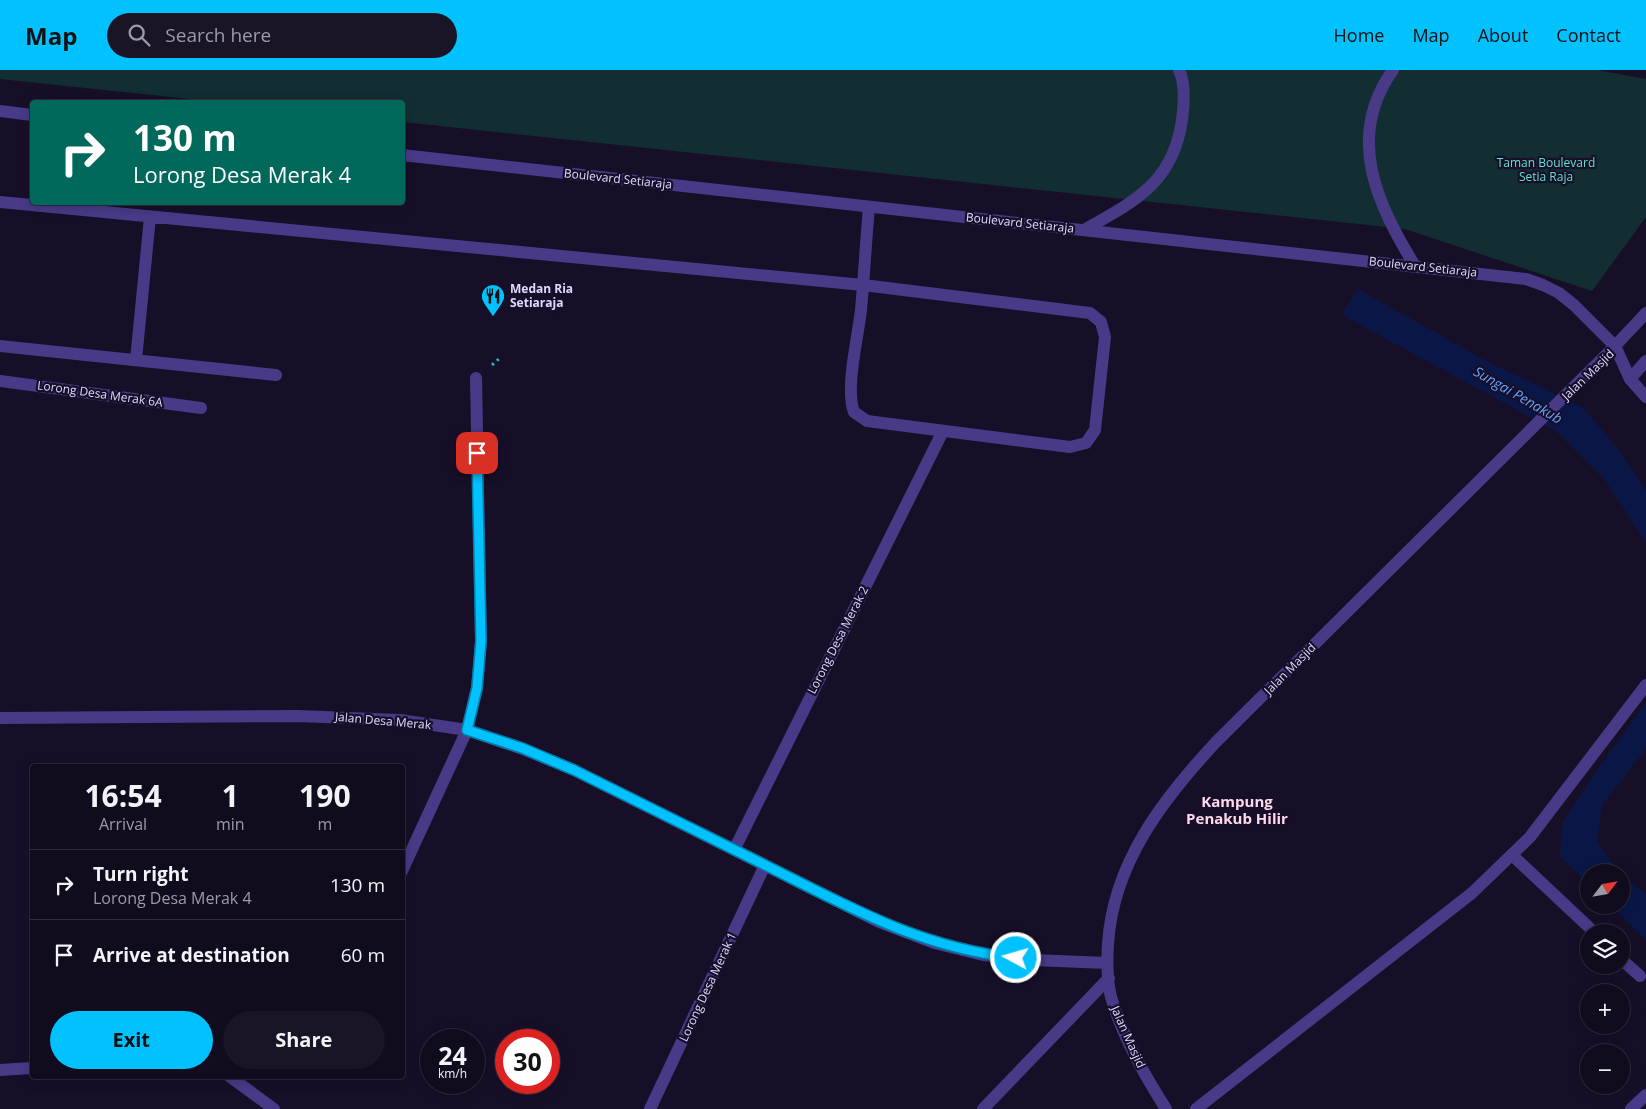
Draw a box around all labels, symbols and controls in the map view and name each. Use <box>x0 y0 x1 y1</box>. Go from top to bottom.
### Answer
search box <box>107 13 457 58</box>
text: Map <box>25 19 77 52</box>
icon: search <box>125 21 153 49</box>
text: Search here <box>165 22 271 48</box>
text: Home <box>1334 23 1384 47</box>
text: Map <box>1412 23 1450 47</box>
text: About <box>1478 23 1528 47</box>
text: Contact <box>1556 23 1621 47</box>
text: 130 m <box>133 114 237 161</box>
icon: right <box>50 120 115 185</box>
park label: Taman Boulevard Setia Raja <box>1497 154 1595 185</box>
text: Lorong Desa Merak 4 <box>133 159 351 189</box>
street label: Boulevard Setiaraja <box>563 164 673 193</box>
street label: Boulevard Setiaraja <box>965 208 1075 237</box>
street label: Boulevard Setiaraja <box>1368 252 1478 281</box>
place label: Medan Ria Setiaraja <box>510 280 573 311</box>
restaurant icon: Medan Ria Setiaraja <box>480 283 506 317</box>
street label: Jalan Masjid <box>1557 345 1618 405</box>
water label: Sungai Penakub <box>1470 361 1566 428</box>
street label: Lorong Desa Merak 6A <box>36 376 164 411</box>
pin <box>456 432 498 474</box>
icon: arrive <box>463 439 491 467</box>
street label: Lorong Desa Merak 2 <box>803 583 872 697</box>
street label: Jalan Masjid <box>1259 639 1319 699</box>
street label: Jalan Desa Merak <box>333 708 433 733</box>
text: 16:54 <box>84 775 162 816</box>
text: 1 <box>222 775 239 816</box>
text: 190 <box>299 775 351 816</box>
district label: Kampung Penakub Hilir <box>1186 791 1288 828</box>
text: Arrival <box>99 813 147 835</box>
text: min <box>216 813 245 835</box>
text: m <box>317 813 332 835</box>
text: Turn right <box>93 861 188 887</box>
north arrow <box>1580 864 1630 914</box>
map controls <box>1580 864 1630 1094</box>
icon: right <box>50 871 78 899</box>
text: 130 m <box>330 872 385 898</box>
text: Lorong Desa Merak 4 <box>93 887 252 909</box>
button: layers <box>1580 924 1630 974</box>
street label: Lorong Desa Merak 1 <box>675 929 740 1044</box>
position arrow <box>989 931 1041 983</box>
icon: arrive <box>50 941 78 969</box>
text: Arrive at destination <box>93 942 290 968</box>
text: 60 m <box>341 942 385 968</box>
button: + <box>1580 984 1630 1034</box>
street label: Jalan Masjid <box>1107 1002 1150 1071</box>
button: Exit <box>50 1011 213 1069</box>
button: Share <box>223 1011 385 1069</box>
speed limit sign: 30 <box>495 1029 560 1094</box>
text: 24 <box>438 1038 467 1072</box>
button: − <box>1580 1044 1630 1094</box>
text: km/h <box>438 1065 467 1082</box>

